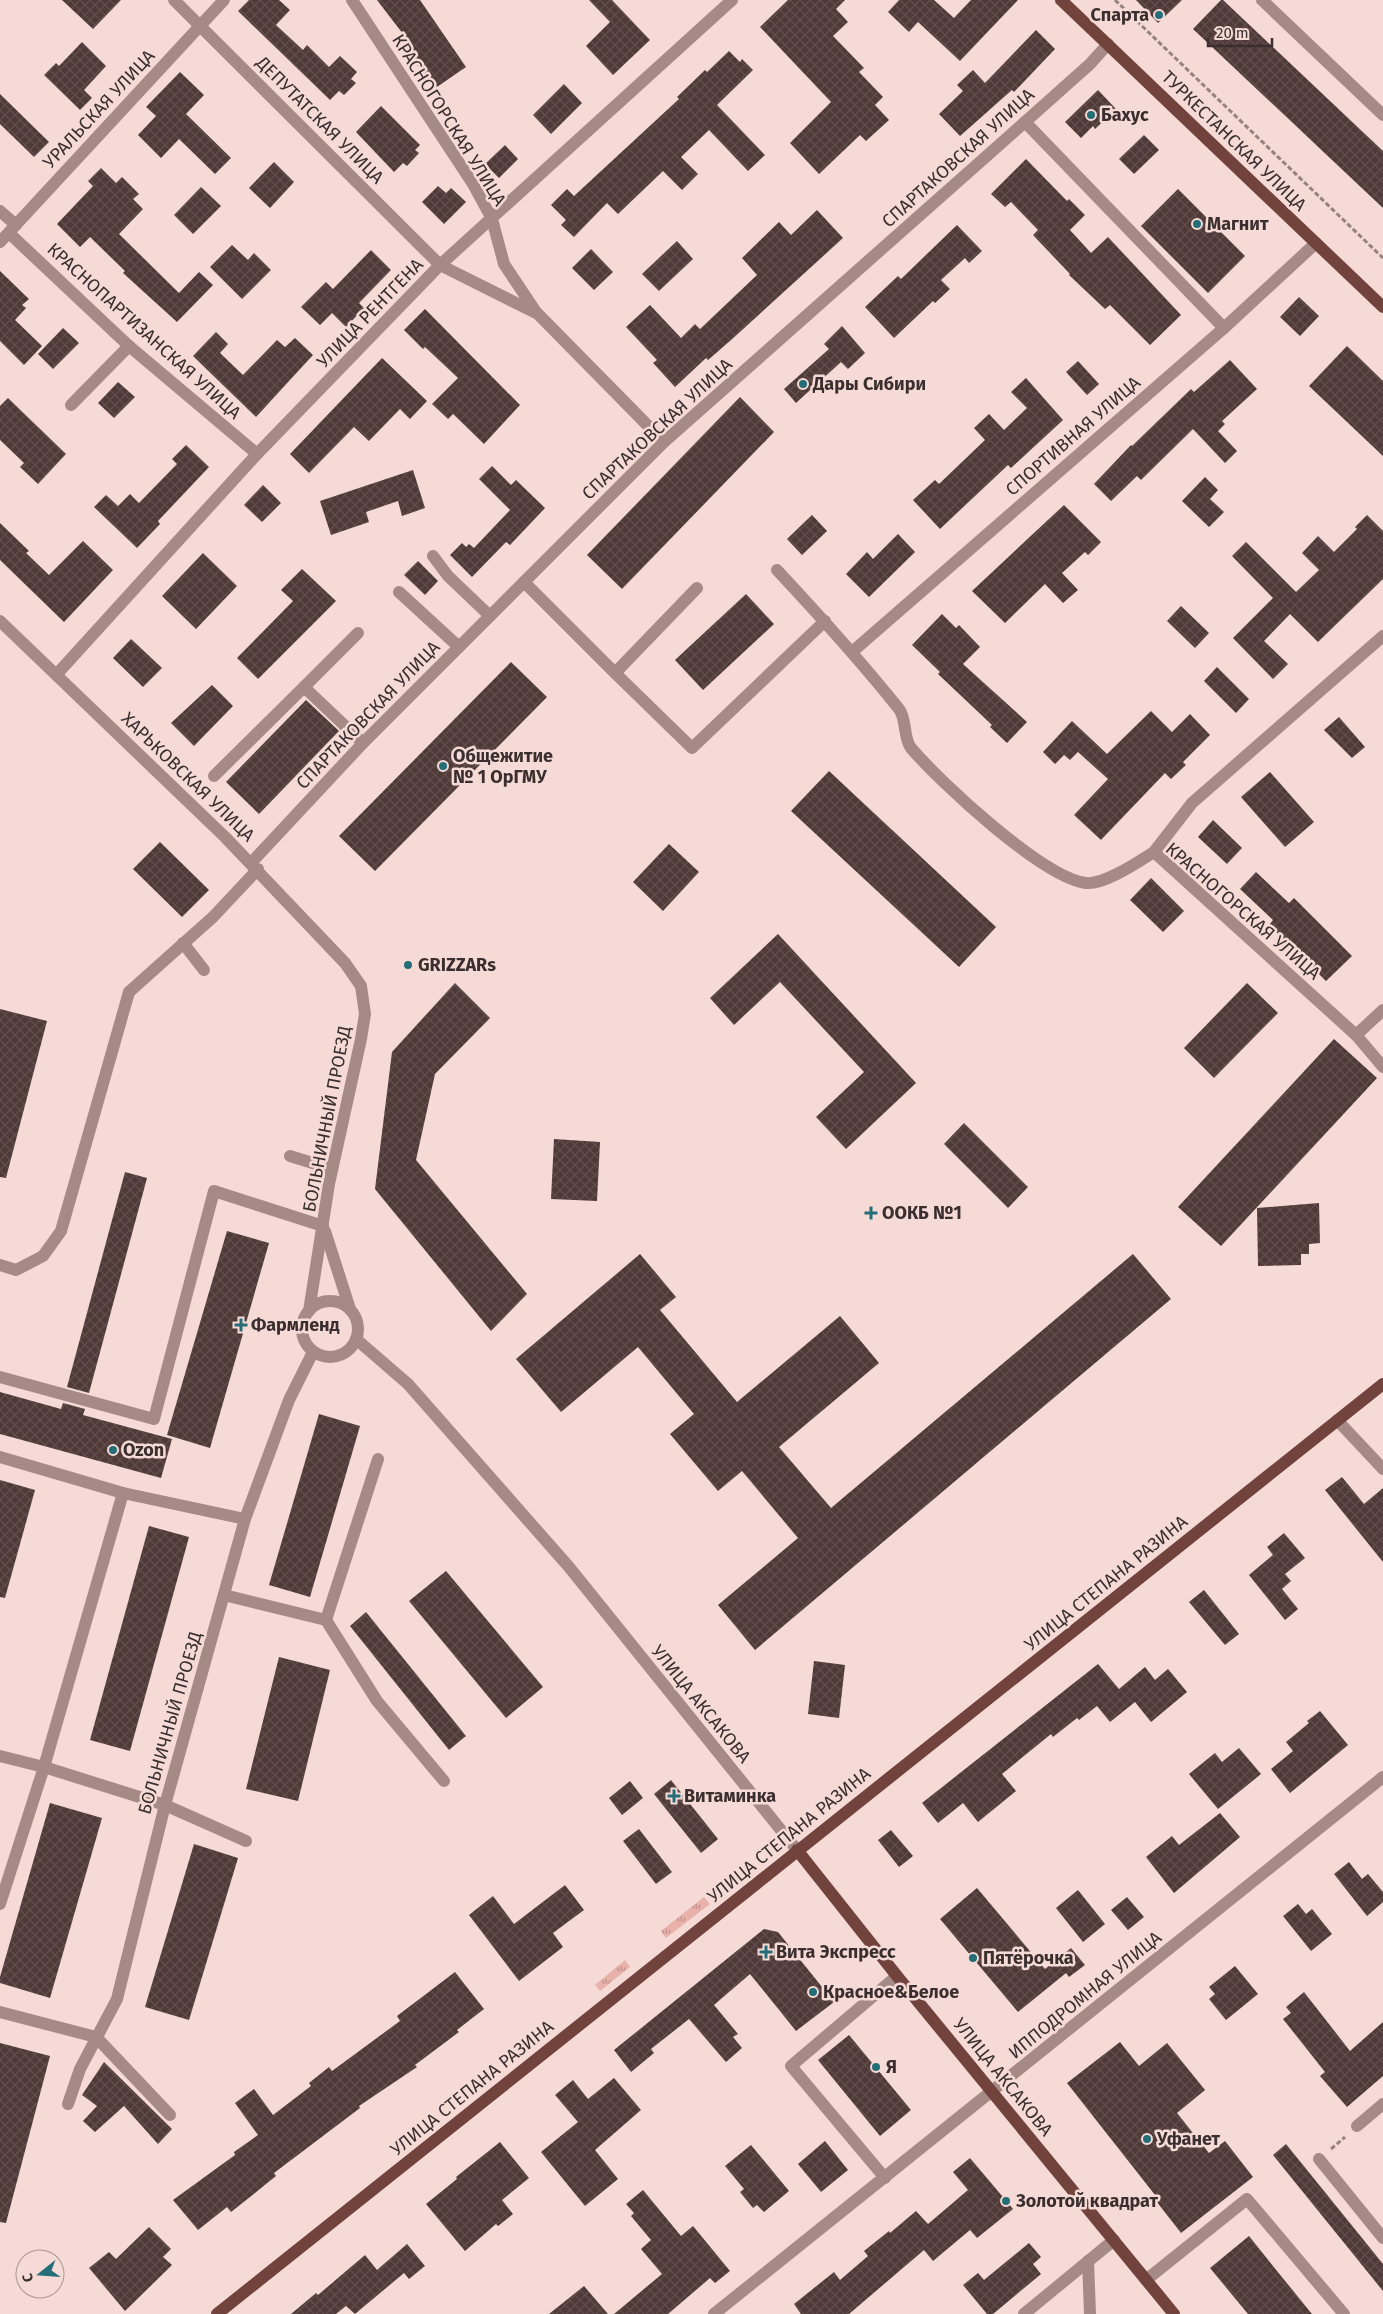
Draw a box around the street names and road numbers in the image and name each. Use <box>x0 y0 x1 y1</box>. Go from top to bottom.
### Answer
street label: КРАСНОГОРСКАЯ УЛИЦА <box>387 30 511 210</box>
street label: УРАЛЬСКАЯ УЛИЦА <box>38 45 160 173</box>
street label: ДЕПУТАТСКАЯ УЛИЦА <box>251 51 389 189</box>
street label: ТУРКЕСТАНСКАЯ УЛИЦА <box>1157 66 1311 216</box>
street label: СПАРТАКОВСКАЯ УЛИЦА <box>877 83 1039 232</box>
street label: КРАСНОПАРТИЗАНСКАЯ УЛИЦА <box>43 238 246 424</box>
street label: УЛИЦА РЕНТГЕНА <box>312 253 428 372</box>
street label: СПАРТАКОВСКАЯ УЛИЦА <box>577 353 737 504</box>
street label: СПОРТИВНАЯ УЛИЦА <box>1001 371 1145 500</box>
street label: СПАРТАКОВСКАЯ УЛИЦА <box>292 636 445 794</box>
street label: ХАРЬКОВСКАЯ УЛИЦА <box>117 708 260 847</box>
street label: КРАСНОГОРСКАЯ УЛИЦА <box>1161 838 1326 985</box>
street label: БОЛЬНИЧНЫЙ ПРОЕЗД <box>298 1024 356 1214</box>
street label: УЛИЦА СТЕПАНА РАЗИНА <box>1020 1510 1192 1655</box>
street label: БОЛЬНИЧНЫЙ ПРОЕЗД <box>133 1629 207 1817</box>
street label: УЛИЦА АКСАКОВА <box>647 1641 756 1768</box>
street label: УЛИЦА СТЕПАНА РАЗИНА <box>703 1762 875 1907</box>
street label: ИППОДРОМНАЯ УЛИЦА <box>1004 1926 1167 2064</box>
street label: УЛИЦА АКСАКОВА <box>949 2014 1058 2141</box>
street label: УЛИЦА СТЕПАНА РАЗИНА <box>386 2015 558 2160</box>

